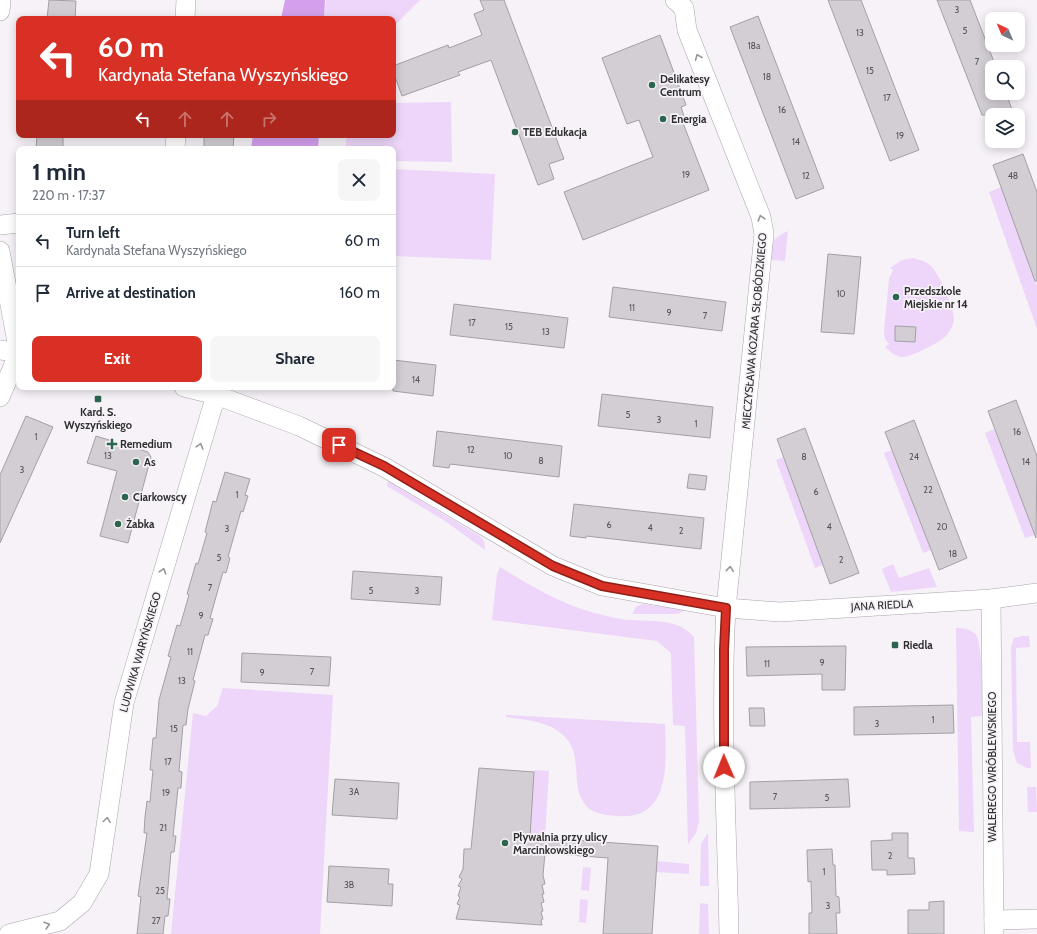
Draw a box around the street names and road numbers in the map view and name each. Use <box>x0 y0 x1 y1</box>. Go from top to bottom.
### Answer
street label: MIECZYSŁAWA KOZARA SŁOBÓDZKIEGO <box>738 232 770 430</box>
street label: LUDWIKA WARYŃSKIEGO <box>116 590 164 714</box>
street label: JANA RIEDLA <box>849 596 914 614</box>
street label: WALEREGO WRÓBLEWSKIEGO <box>985 691 999 842</box>

